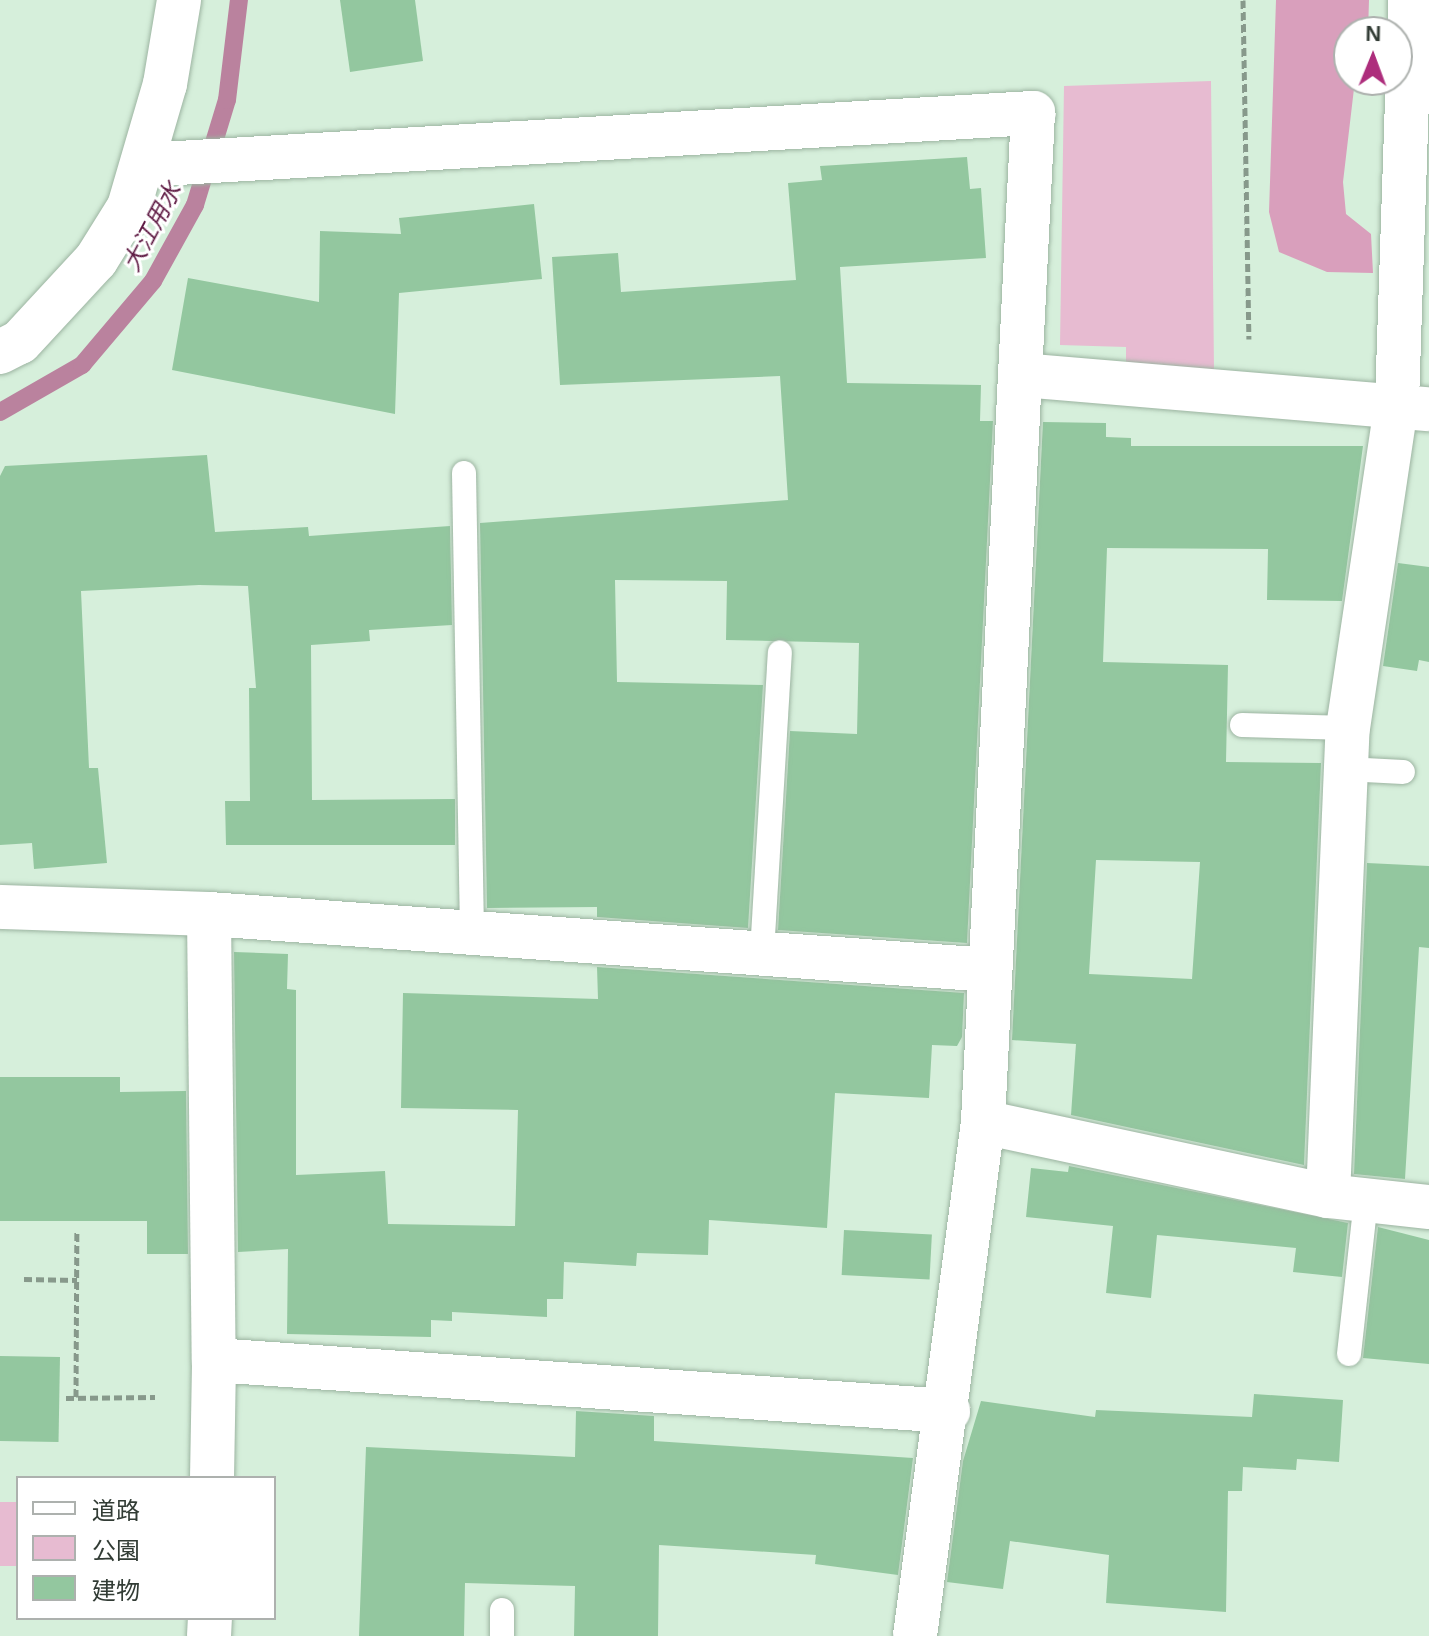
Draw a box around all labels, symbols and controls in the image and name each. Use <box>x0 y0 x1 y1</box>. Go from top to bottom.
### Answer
north arrow <box>1333 16 1413 96</box>
text: N <box>1365 21 1382 46</box>
water label: 大江用水 <box>117 178 187 276</box>
legend <box>16 1476 276 1620</box>
text: 道路 <box>92 1497 140 1524</box>
text: 公園 <box>92 1537 140 1564</box>
text: 建物 <box>92 1577 140 1604</box>

